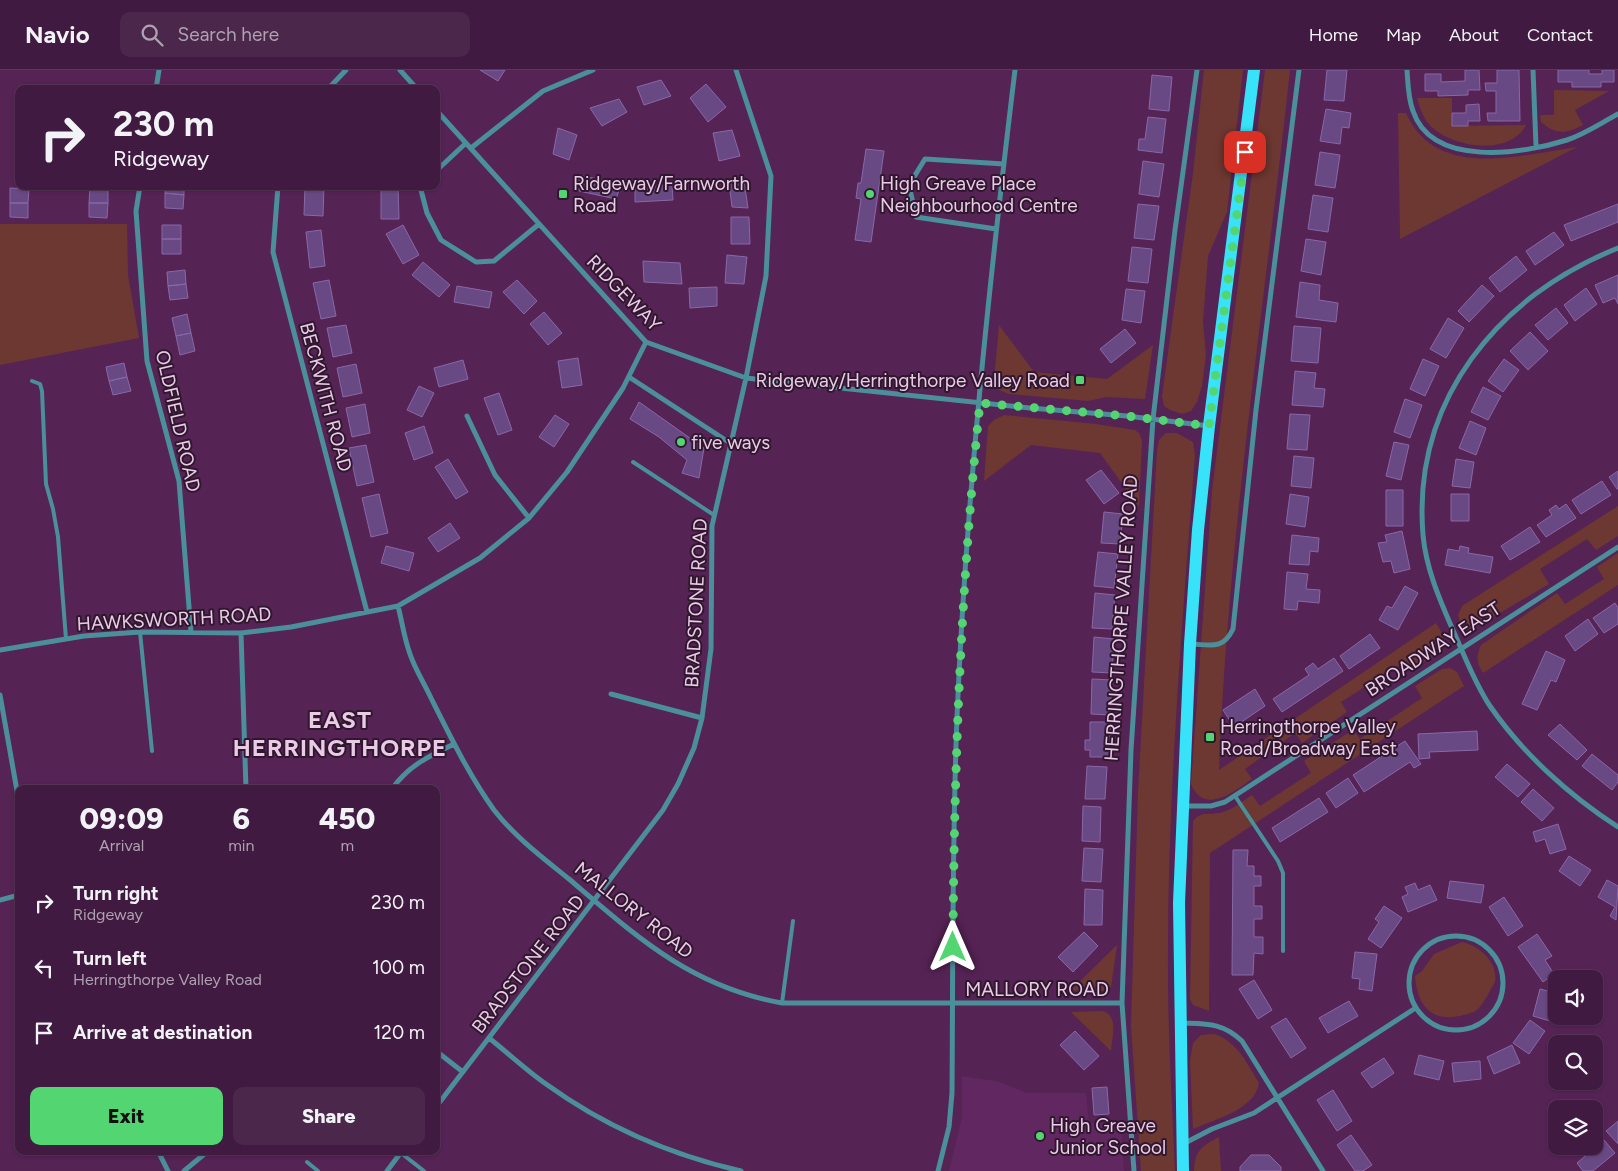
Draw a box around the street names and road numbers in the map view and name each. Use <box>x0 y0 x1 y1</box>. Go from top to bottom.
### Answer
street label: RIDGEWAY <box>582 250 667 336</box>
street label: BECKWITH ROAD <box>295 320 357 474</box>
street label: OLDFIELD ROAD <box>151 348 205 494</box>
street label: HERRINGTHORPE VALLEY ROAD <box>1100 474 1142 762</box>
street label: BRADSTONE ROAD <box>680 518 712 688</box>
street label: BROADWAY EAST <box>1361 596 1505 701</box>
street label: HAWKSWORTH ROAD <box>76 602 272 636</box>
street label: MALLORY ROAD <box>570 857 698 963</box>
street label: BRADSTONE ROAD <box>467 890 589 1038</box>
street label: MALLORY ROAD <box>965 978 1109 1001</box>

